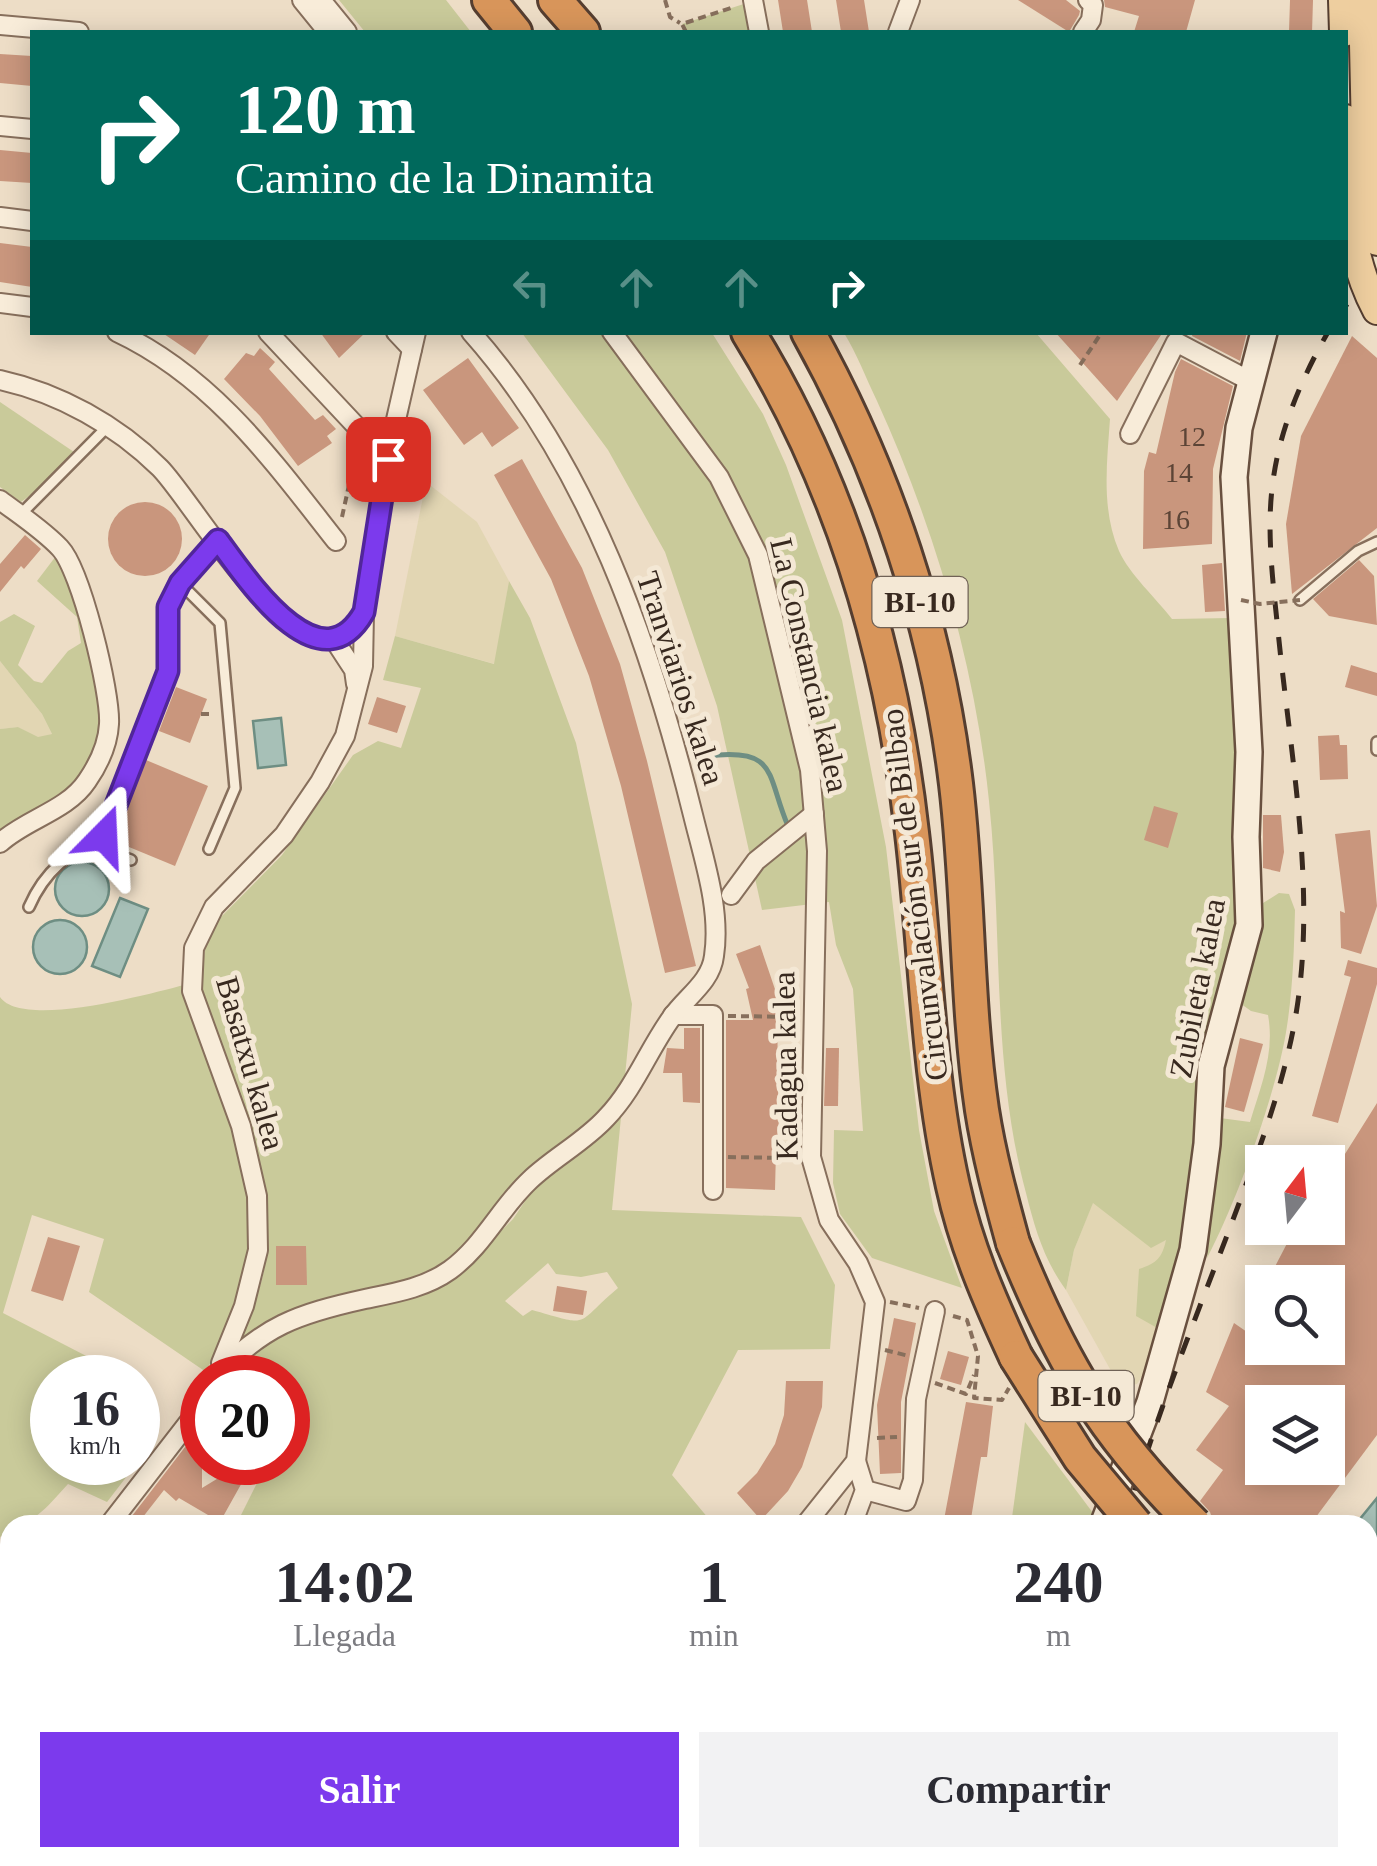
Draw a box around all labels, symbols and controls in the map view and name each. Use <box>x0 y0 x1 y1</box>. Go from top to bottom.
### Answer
icon: right <box>70 70 200 200</box>
text: 120 m <box>235 71 416 148</box>
text: Camino de la Dinamita <box>235 153 654 203</box>
icon: left <box>504 260 559 315</box>
icon: ahead <box>609 260 664 315</box>
icon: ahead <box>714 260 769 315</box>
icon: right <box>819 260 874 315</box>
pin <box>346 417 431 502</box>
house number: 12 <box>1178 421 1206 452</box>
icon: arrive <box>361 432 416 487</box>
house number: 14 <box>1165 457 1193 488</box>
house number: 16 <box>1162 504 1190 535</box>
street label: La Constancia kalea <box>763 535 857 795</box>
street label: Tranviarios kalea <box>630 567 732 789</box>
road number: BI-10 <box>872 577 968 627</box>
street label: Circunvalación sur de Bilbao <box>873 707 955 1083</box>
position arrow <box>52 784 156 888</box>
street label: Zubileta kalea <box>1162 895 1232 1081</box>
street label: Kadagua kalea <box>765 971 805 1161</box>
street label: Basatxu kalea <box>209 972 293 1154</box>
north arrow <box>1245 1145 1345 1245</box>
map controls <box>1245 1145 1345 1485</box>
button: search <box>1245 1265 1345 1365</box>
speed limit sign: 20 <box>180 1355 310 1485</box>
road number: BI-10 <box>1038 1371 1134 1421</box>
text: 16 <box>70 1380 120 1436</box>
button: layers <box>1245 1385 1345 1485</box>
text: km/h <box>69 1432 121 1459</box>
text: 14:02 <box>275 1549 415 1615</box>
text: 1 <box>699 1549 729 1615</box>
text: 240 <box>1013 1549 1103 1615</box>
text: Llegada <box>293 1617 396 1653</box>
text: min <box>689 1617 739 1653</box>
text: m <box>1046 1617 1071 1653</box>
button: Salir <box>40 1732 679 1847</box>
button: Compartir <box>699 1732 1338 1847</box>

